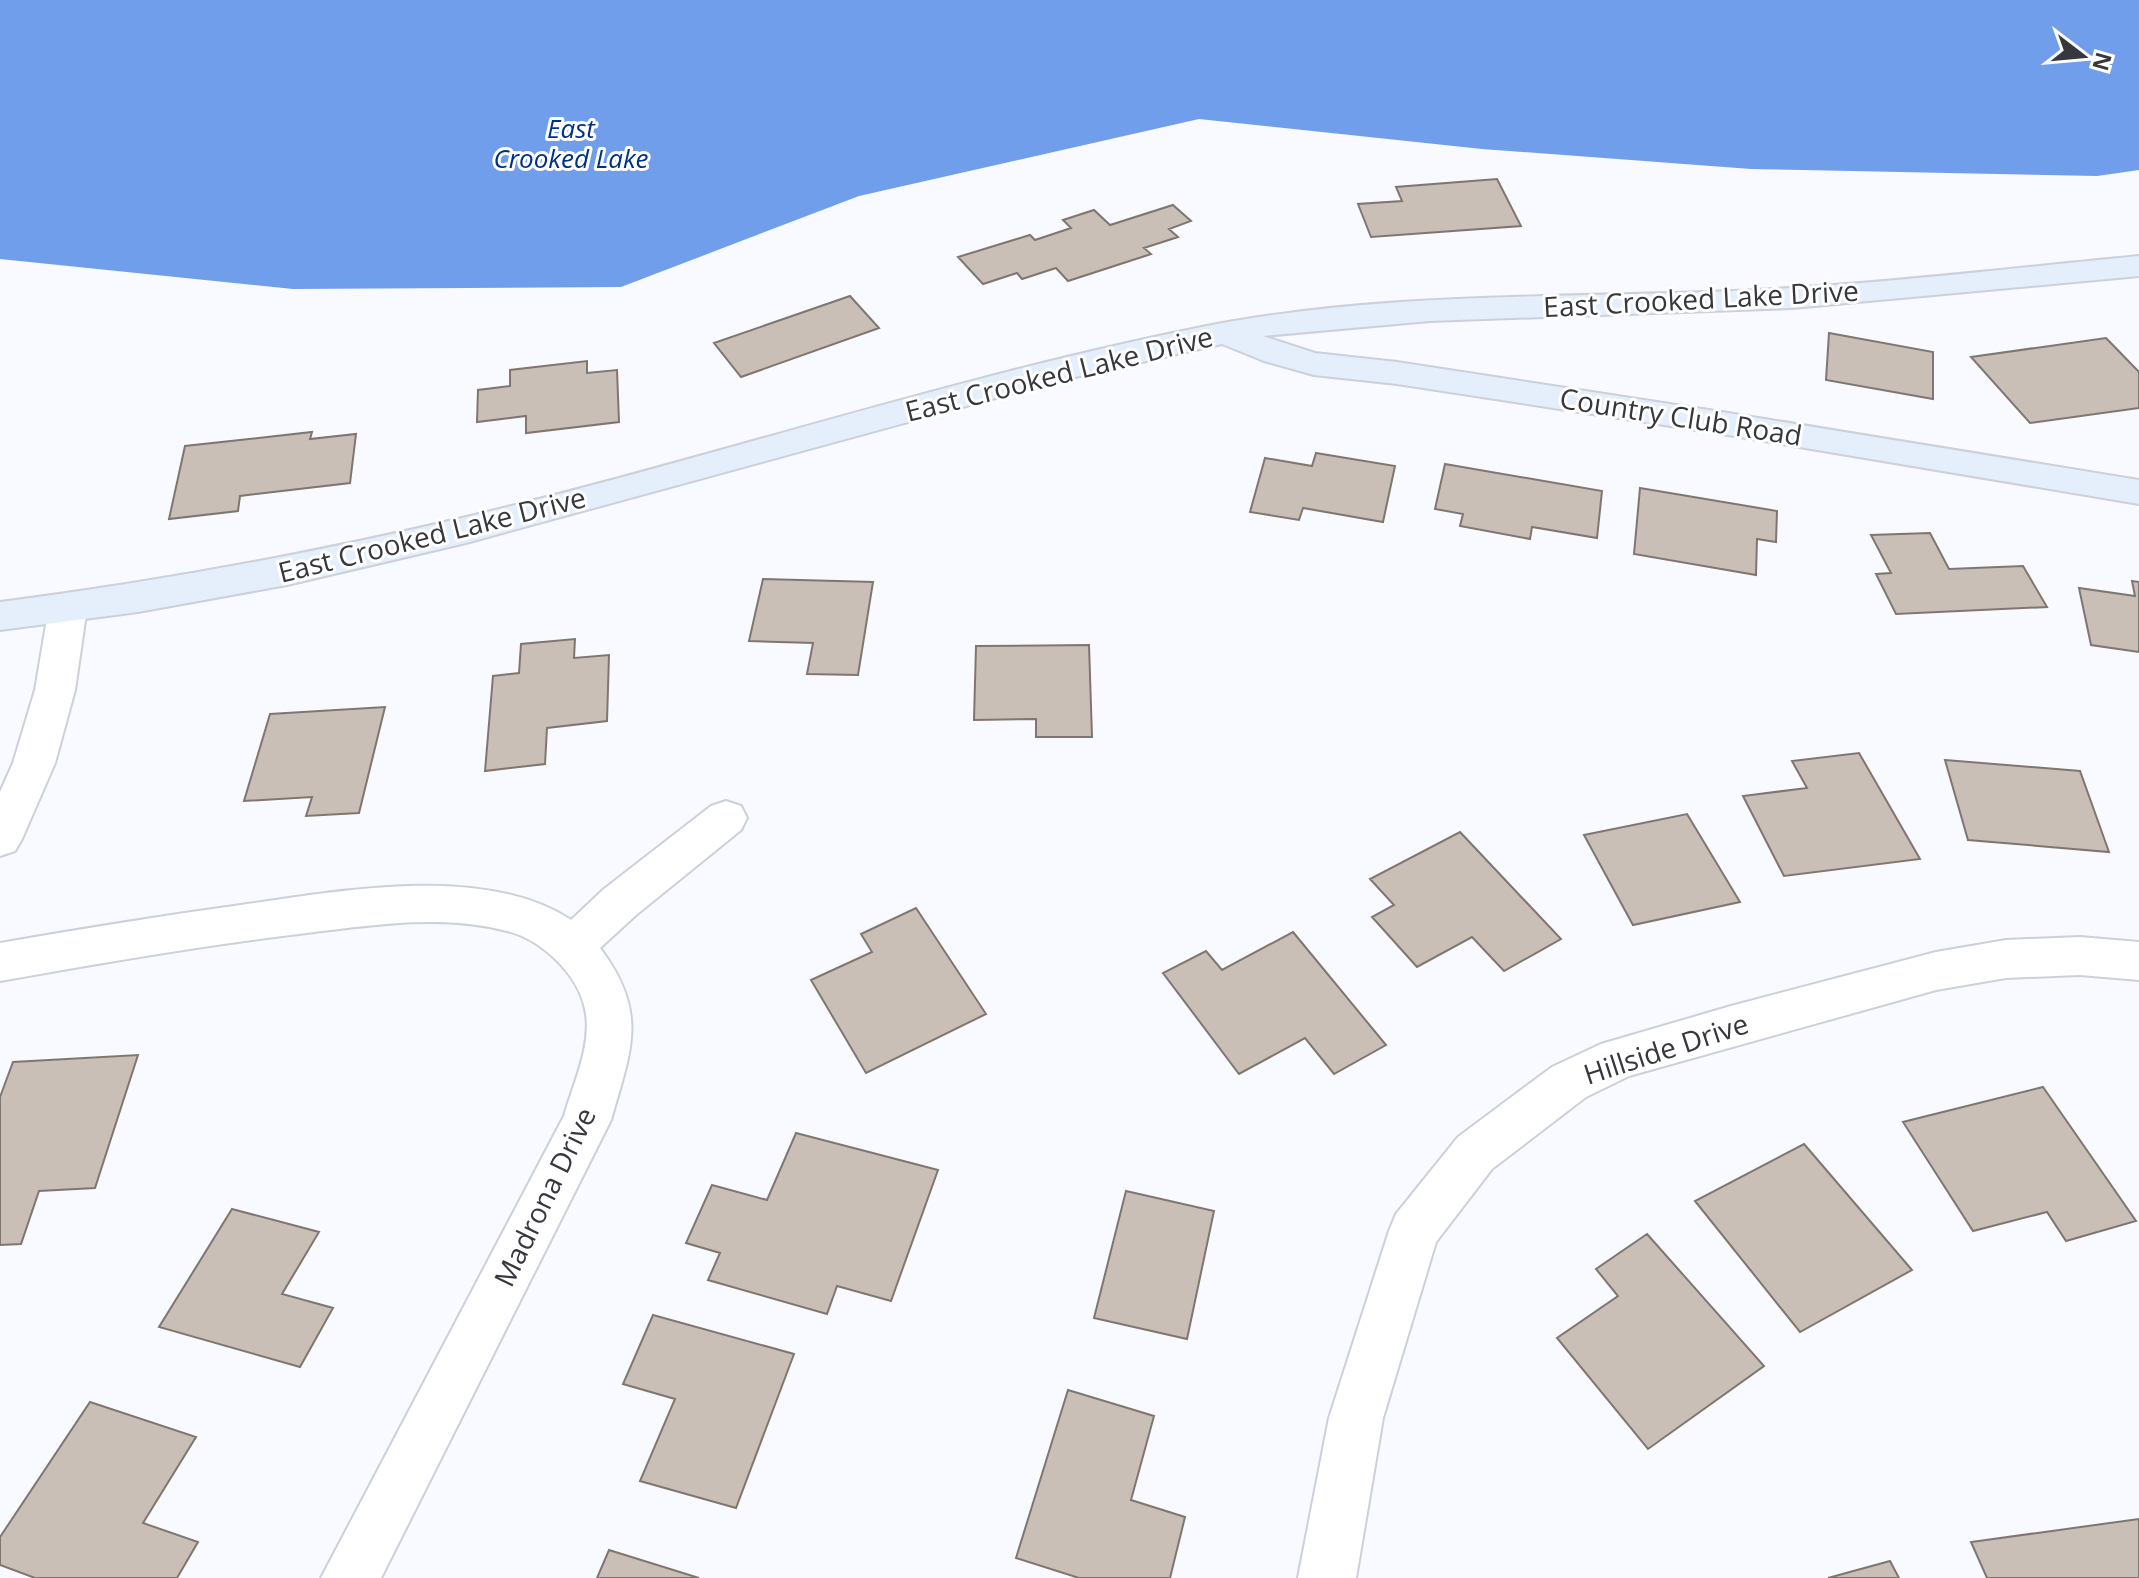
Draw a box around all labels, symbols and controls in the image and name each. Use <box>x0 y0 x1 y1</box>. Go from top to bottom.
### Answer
north arrow <box>2043 16 2123 96</box>
text: N <box>2086 49 2120 75</box>
water label: East Crooked Lake <box>493 110 649 176</box>
street label: East Crooked Lake Drive <box>1542 271 1860 325</box>
street label: East Crooked Lake Drive <box>901 316 1217 430</box>
street label: Country Club Road <box>1557 378 1805 454</box>
street label: East Crooked Lake Drive <box>274 477 590 591</box>
street label: Hillside Drive <box>1579 1004 1753 1093</box>
street label: Madrona Drive <box>484 1101 604 1292</box>

